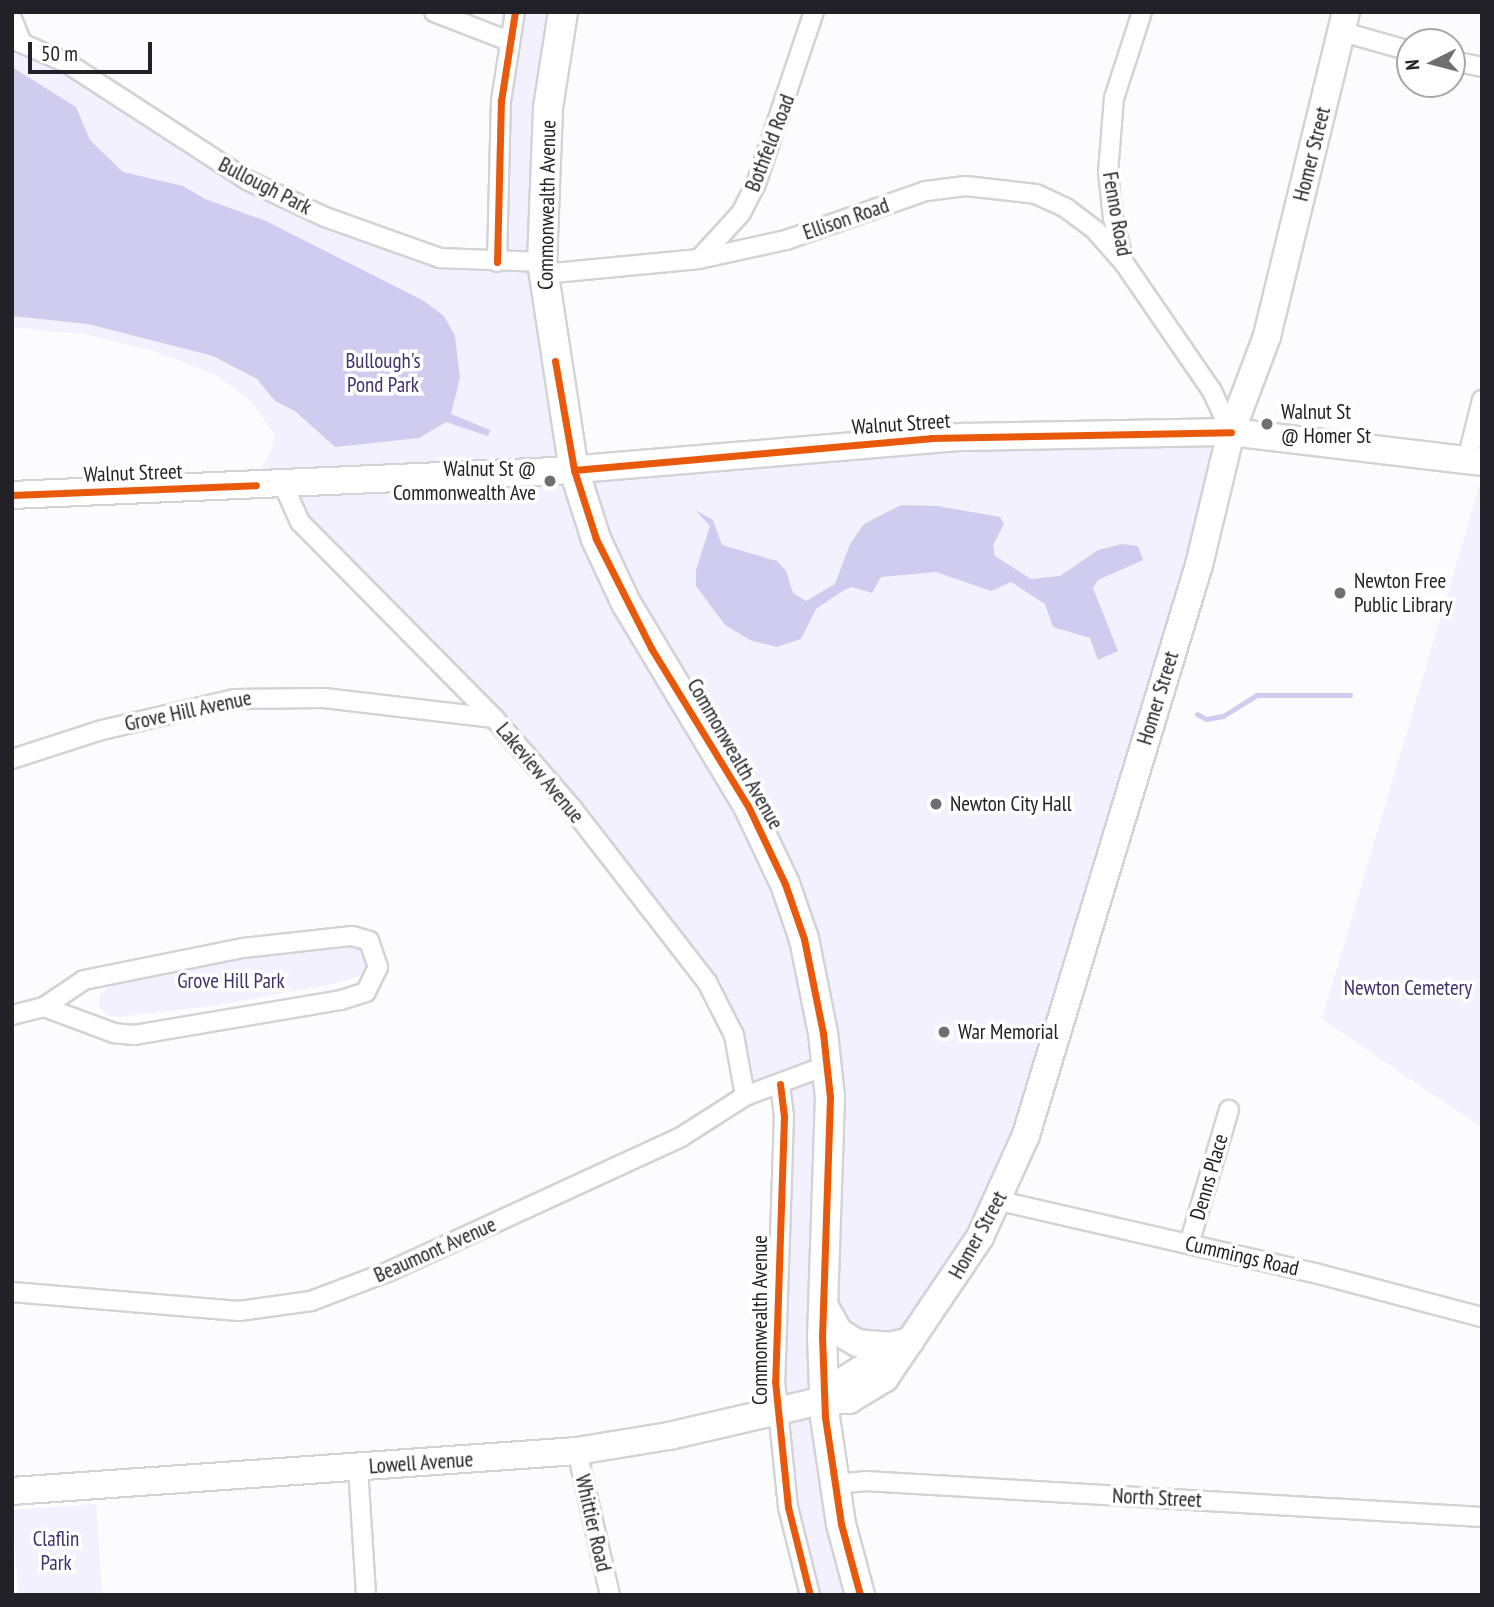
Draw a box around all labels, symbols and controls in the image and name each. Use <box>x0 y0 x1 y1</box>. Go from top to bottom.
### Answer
scale bar <box>32 28 156 72</box>
north arrow <box>1396 28 1466 98</box>
text: 50 m <box>41 40 78 67</box>
text: N <box>1400 59 1425 71</box>
street label: Bothfeld Road <box>740 91 800 195</box>
street label: Homer Street <box>1288 104 1336 204</box>
street label: Commonwealth Avenue <box>533 120 561 290</box>
street label: Bullough Park <box>214 152 316 220</box>
street label: Fenno Road <box>1097 170 1137 258</box>
street label: Ellison Road <box>800 193 892 245</box>
park label: Bullough's Pond Park <box>345 348 421 398</box>
place label: Walnut St @ Homer St <box>1281 399 1371 449</box>
street label: Walnut Street <box>851 408 951 440</box>
marker: Walnut St @ Homer St <box>1259 416 1275 432</box>
place label: Walnut St @ Commonwealth Ave <box>393 456 536 506</box>
street label: Walnut Street <box>83 459 183 487</box>
marker: Walnut St @ Commonwealth Ave <box>542 473 558 489</box>
place label: Newton Free Public Library <box>1354 568 1453 618</box>
marker: Newton Free Public Library <box>1332 585 1348 601</box>
street label: Homer Street <box>1132 648 1184 748</box>
street label: Commonwealth Avenue <box>681 674 789 834</box>
street label: Grove Hill Avenue <box>122 685 254 737</box>
street label: Lakeview Avenue <box>490 717 590 829</box>
place label: Newton City Hall <box>950 791 1072 817</box>
marker: Newton City Hall <box>928 796 944 812</box>
park label: Grove Hill Park <box>177 968 285 994</box>
park label: Newton Cemetery <box>1344 975 1472 1001</box>
place label: War Memorial <box>958 1019 1058 1045</box>
marker: War Memorial <box>936 1024 952 1040</box>
street label: Denns Place <box>1185 1131 1233 1223</box>
street label: Homer Street <box>944 1187 1012 1283</box>
street label: Beaumont Avenue <box>370 1212 500 1288</box>
street label: Cummings Road <box>1183 1231 1301 1281</box>
street label: Commonwealth Avenue <box>747 1235 773 1405</box>
street label: Lowell Avenue <box>368 1447 474 1479</box>
street label: Whittier Road <box>570 1472 616 1574</box>
street label: North Street <box>1112 1483 1202 1513</box>
park label: Claflin Park <box>33 1526 79 1576</box>

